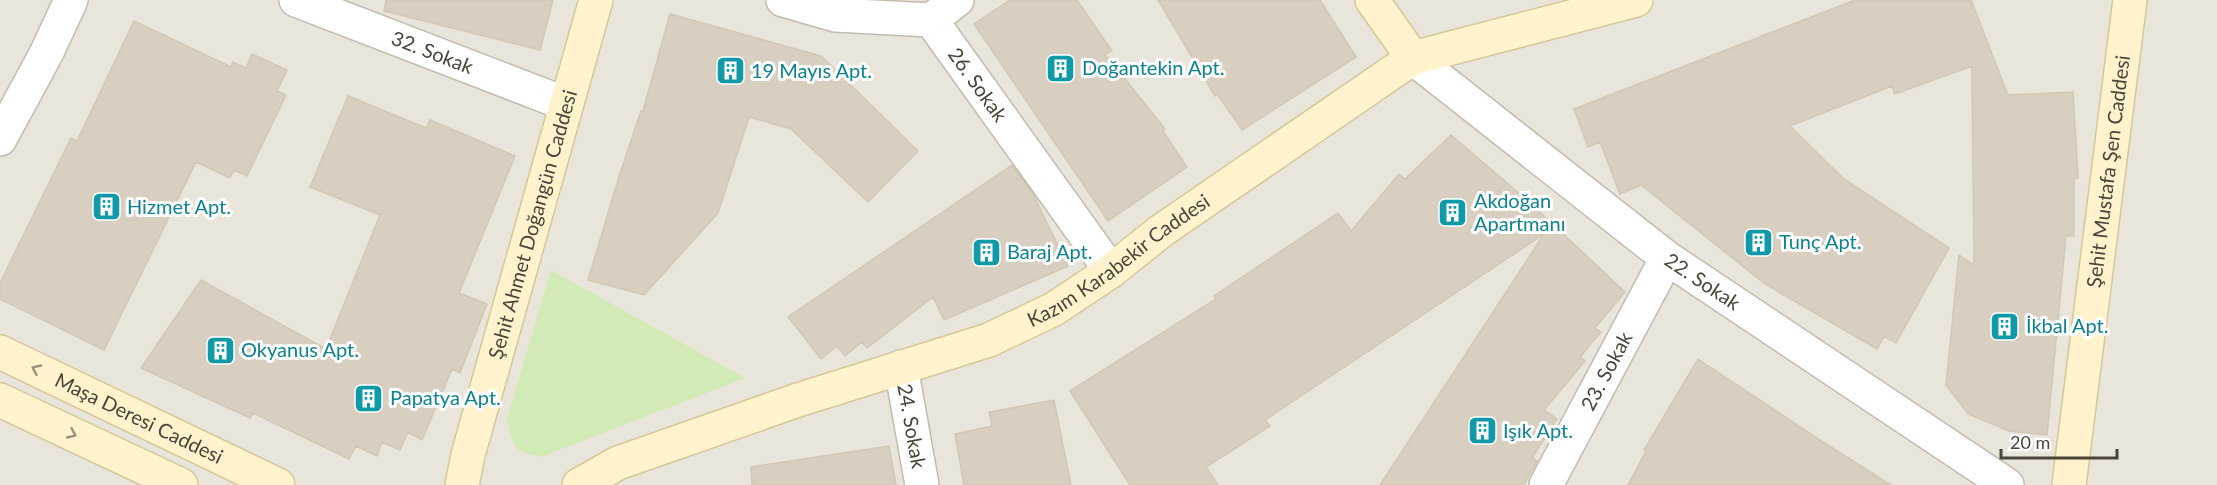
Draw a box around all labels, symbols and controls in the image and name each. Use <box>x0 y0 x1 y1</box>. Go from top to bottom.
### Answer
street label: 32. Sokak <box>388 25 478 78</box>
street label: 26. Sokak <box>944 42 1013 127</box>
building icon: Doğantekin Apt. <box>1045 52 1077 84</box>
street label: Şehit Mustafa Şen Caddesi <box>2081 54 2134 289</box>
building icon: 19 Mayıs Apt. <box>714 55 746 87</box>
place label: Doğantekin Apt. <box>1082 55 1224 79</box>
place label: 19 Mayıs Apt. <box>751 58 872 82</box>
street label: Şehit Ahmet Doğangün Caddesi <box>483 87 581 362</box>
street label: Kazım Karabekir Caddesi <box>1023 188 1214 331</box>
place label: Akdoğan Apartmanı <box>1474 188 1565 235</box>
building icon: Hizmet Apt. <box>90 191 122 223</box>
place label: Hizmet Apt. <box>127 194 231 218</box>
building icon: Akdoğan Apartmanı <box>1437 196 1469 228</box>
building icon: Tunç Apt. <box>1742 226 1774 258</box>
place label: Tunç Apt. <box>1779 229 1862 253</box>
building icon: Baraj Apt. <box>970 236 1002 268</box>
place label: Baraj Apt. <box>1007 239 1093 263</box>
street label: 22. Sokak <box>1661 247 1746 315</box>
building icon: İkbal Apt. <box>1989 310 2021 342</box>
place label: İkbal Apt. <box>2026 313 2108 337</box>
street label: 23. Sokak <box>1575 327 1637 414</box>
building icon: Okyanus Apt. <box>204 334 236 366</box>
place label: Okyanus Apt. <box>241 337 359 361</box>
one-way arrow <box>31 365 42 377</box>
street label: Maşa Deresi Caddesi <box>51 367 227 468</box>
building icon: Papatya Apt. <box>353 382 385 414</box>
street label: 24. Sokak <box>893 382 932 471</box>
place label: Papatya Apt. <box>390 385 501 409</box>
building icon: Işık Apt. <box>1466 415 1498 447</box>
place label: Işık Apt. <box>1503 418 1573 442</box>
scale bar <box>2001 422 2116 460</box>
one-way arrow <box>65 426 76 438</box>
text: 20 m <box>2010 431 2050 453</box>

